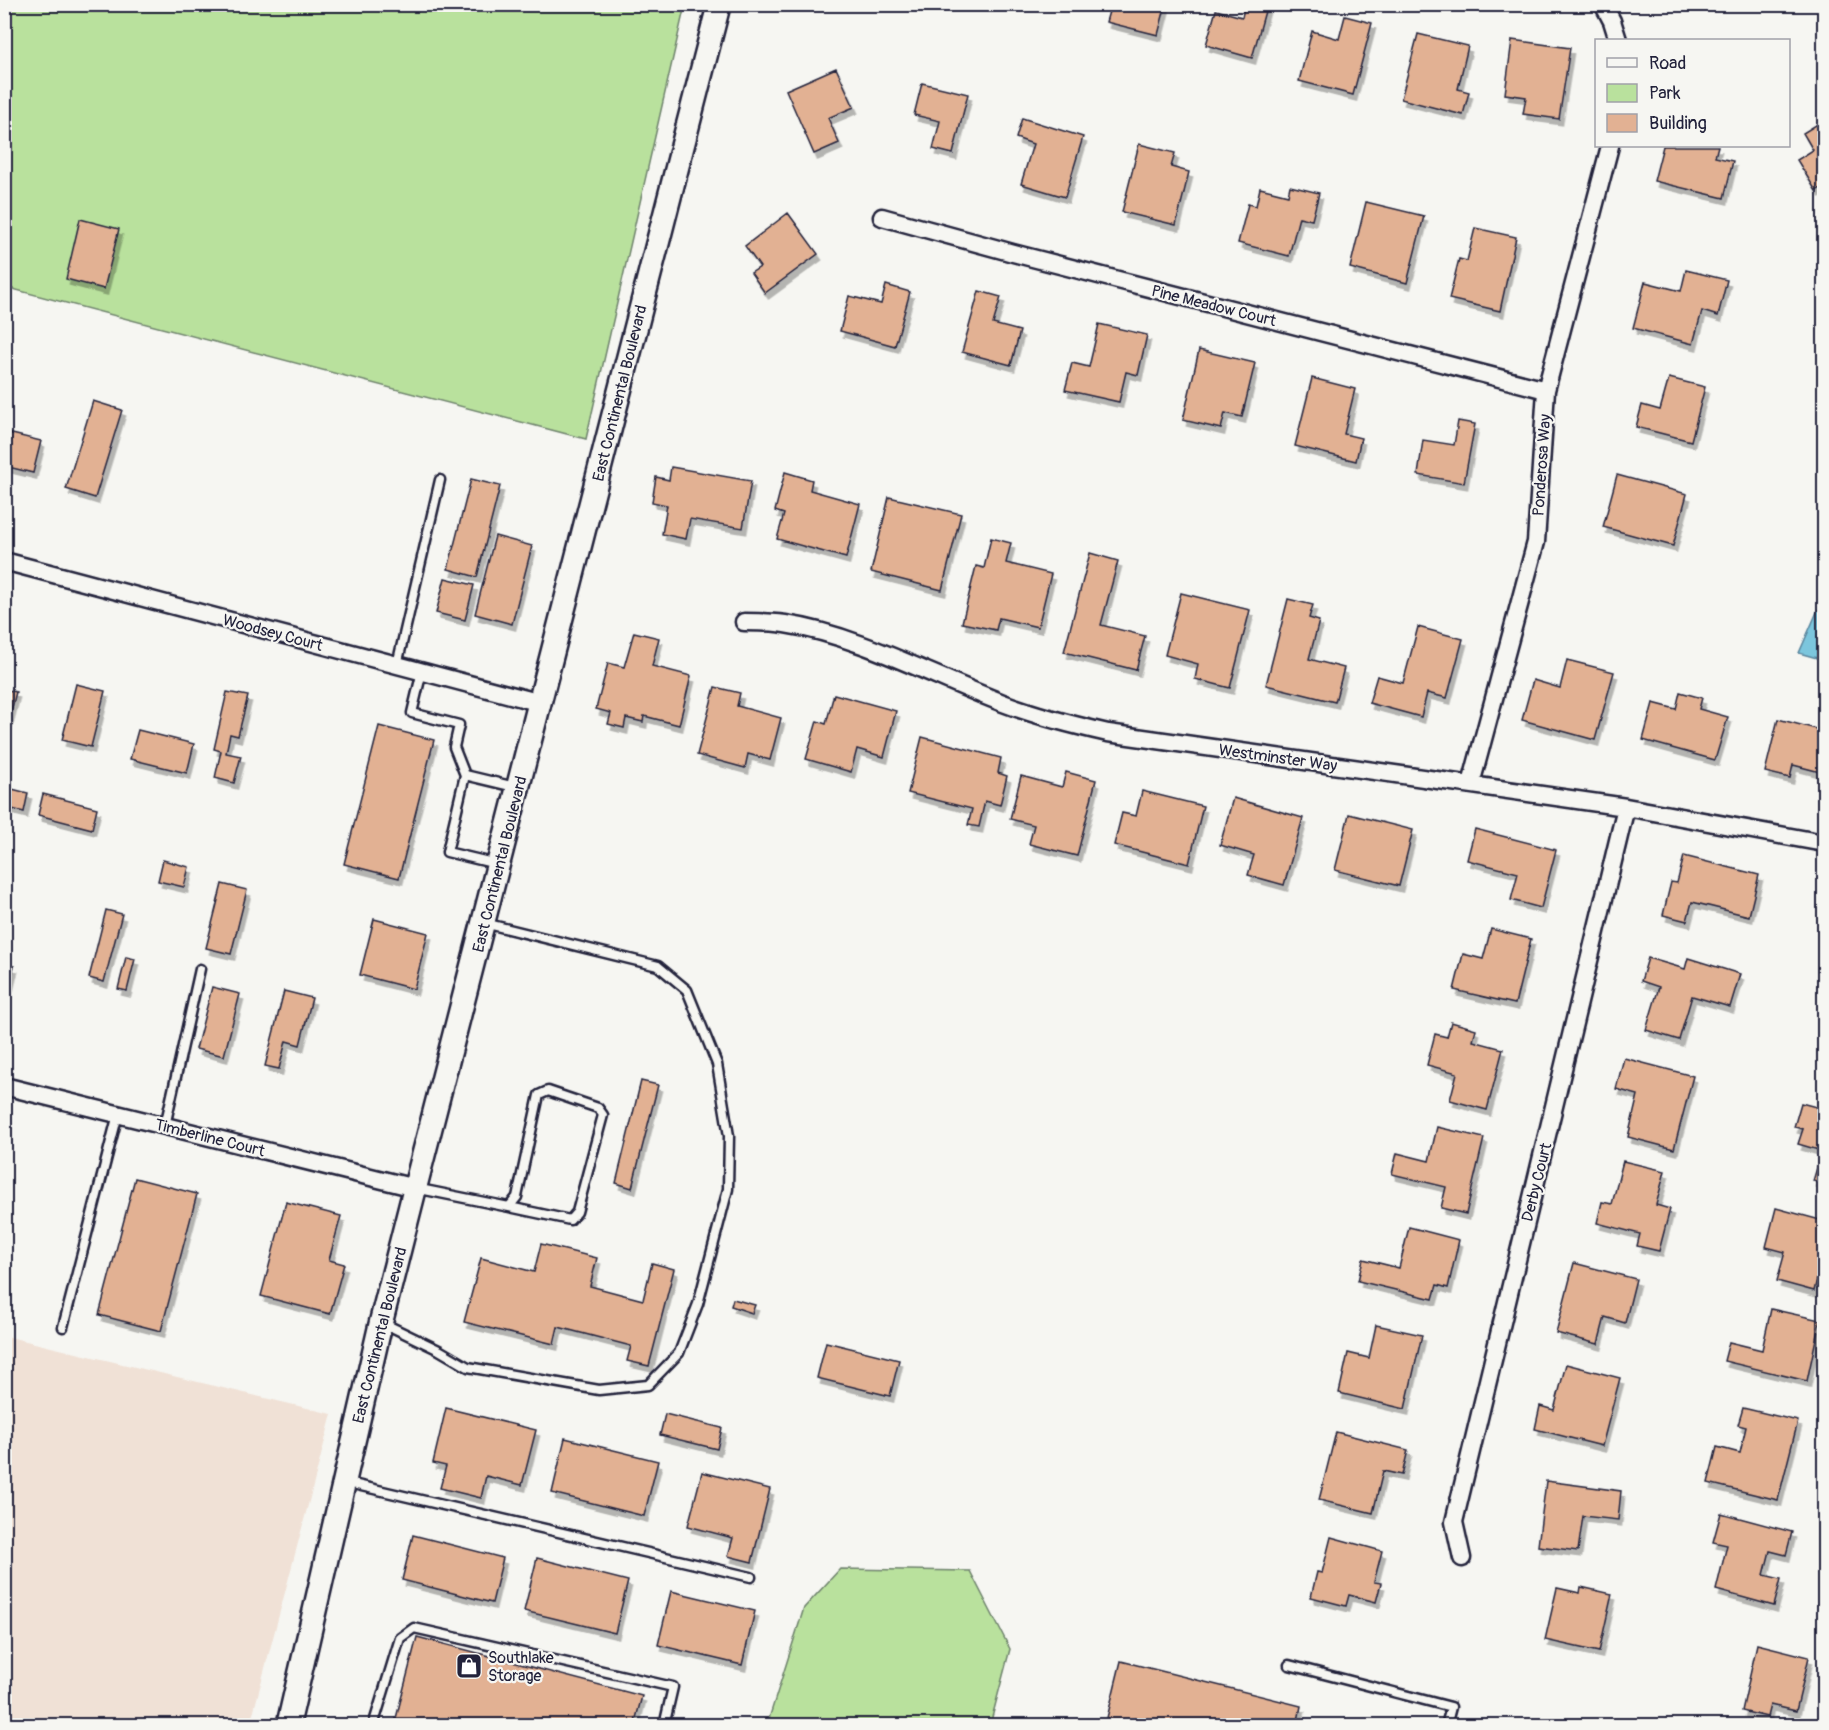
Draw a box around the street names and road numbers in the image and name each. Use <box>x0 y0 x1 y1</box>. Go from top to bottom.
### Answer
street label: Pine Meadow Court <box>1149 281 1279 331</box>
street label: East Continental Boulevard <box>588 303 652 484</box>
street label: Ponderosa Way <box>1528 413 1556 517</box>
street label: Woodsey Court <box>221 610 325 656</box>
street label: Westminster Way <box>1217 740 1339 776</box>
street label: East Continental Boulevard <box>468 774 532 955</box>
street label: Timberline Court <box>153 1115 267 1161</box>
street label: Derby Court <box>1518 1140 1557 1224</box>
street label: East Continental Boulevard <box>348 1245 412 1426</box>

